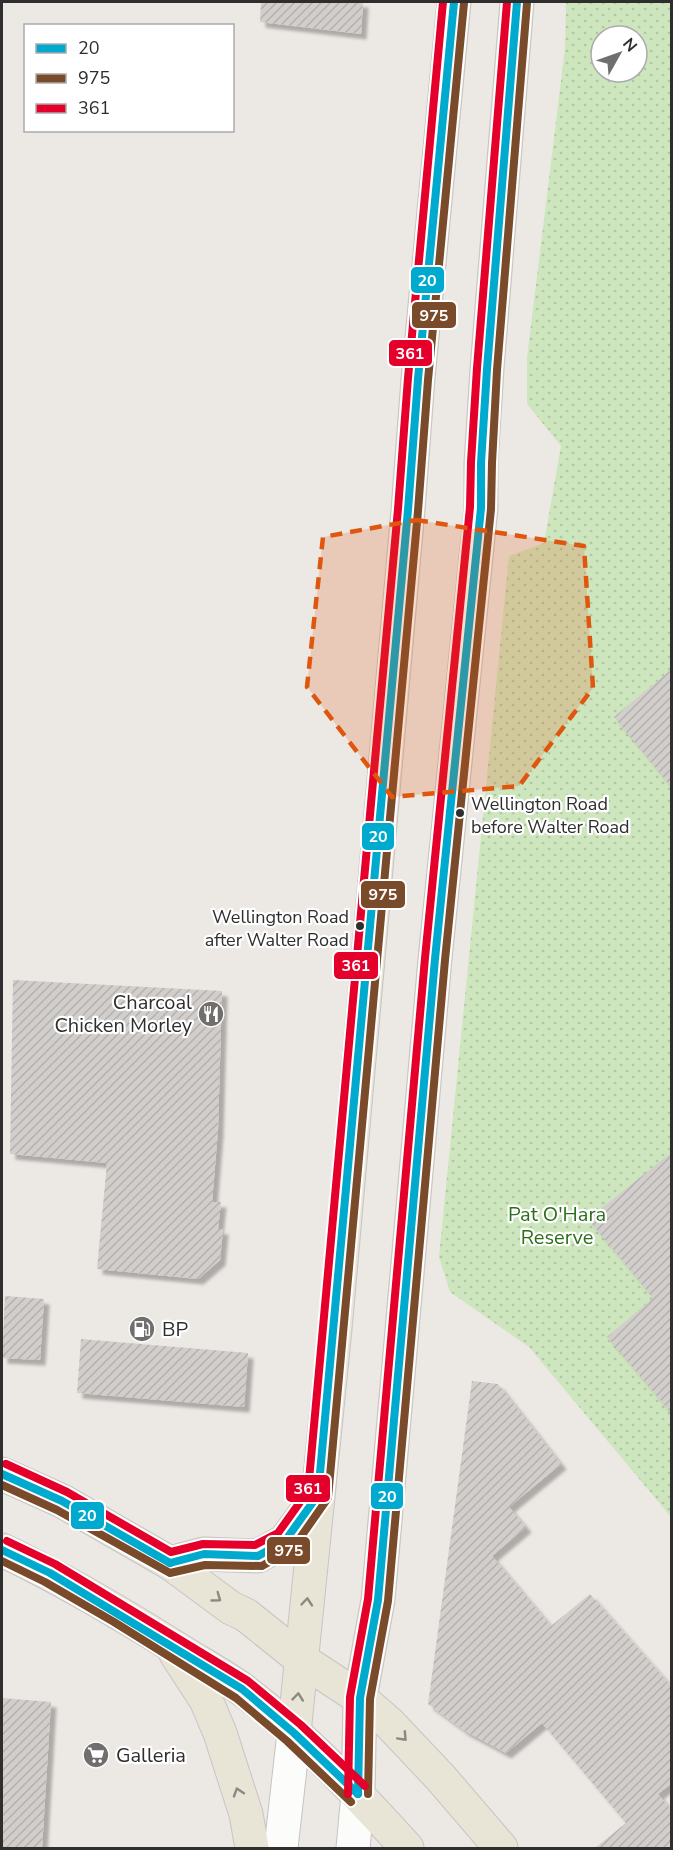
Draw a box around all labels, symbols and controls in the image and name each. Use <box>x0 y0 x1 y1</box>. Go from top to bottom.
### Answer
legend <box>24 24 234 132</box>
north arrow <box>589 24 649 84</box>
text: N <box>617 33 642 57</box>
text: 20 <box>78 36 100 60</box>
text: 975 <box>78 66 110 90</box>
text: 361 <box>78 96 110 120</box>
line badge: 20 <box>410 266 445 294</box>
text: 20 <box>417 270 437 292</box>
line badge: 975 <box>411 301 457 329</box>
text: 975 <box>420 305 448 327</box>
line badge: 361 <box>388 339 433 367</box>
text: 361 <box>396 343 424 365</box>
place label: Wellington Road before Walter Road <box>471 792 630 839</box>
marker: Wellington Road before Walter Road <box>454 807 466 819</box>
line badge: 20 <box>361 822 395 851</box>
text: 20 <box>368 826 388 848</box>
line badge: 975 <box>360 880 406 909</box>
text: 975 <box>369 884 397 906</box>
place label: Wellington Road after Walter Road <box>205 905 349 952</box>
marker: Wellington Road after Walter Road <box>354 920 366 932</box>
line badge: 361 <box>333 951 379 980</box>
text: 361 <box>342 955 370 977</box>
place label: Charcoal Chicken Morley <box>54 989 193 1039</box>
restaurant icon: Charcoal Chicken Morley <box>196 999 226 1029</box>
park label: Pat O'Hara Reserve <box>508 1201 606 1251</box>
fuel station icon: BP <box>127 1314 157 1344</box>
place label: BP <box>162 1316 189 1343</box>
line badge: 361 <box>285 1474 331 1503</box>
text: 361 <box>294 1478 322 1500</box>
line badge: 20 <box>370 1482 404 1510</box>
text: 20 <box>377 1486 397 1508</box>
line badge: 20 <box>70 1501 105 1530</box>
text: 20 <box>77 1505 97 1527</box>
line badge: 975 <box>266 1536 311 1565</box>
text: 975 <box>275 1540 303 1562</box>
one-way arrow <box>211 1591 222 1602</box>
one-way arrow <box>300 1597 313 1607</box>
one-way arrow <box>291 1692 304 1701</box>
one-way arrow <box>396 1731 407 1741</box>
supermarket icon: Galleria <box>81 1740 111 1770</box>
place label: Galleria <box>116 1742 186 1769</box>
one-way arrow <box>233 1787 246 1798</box>

